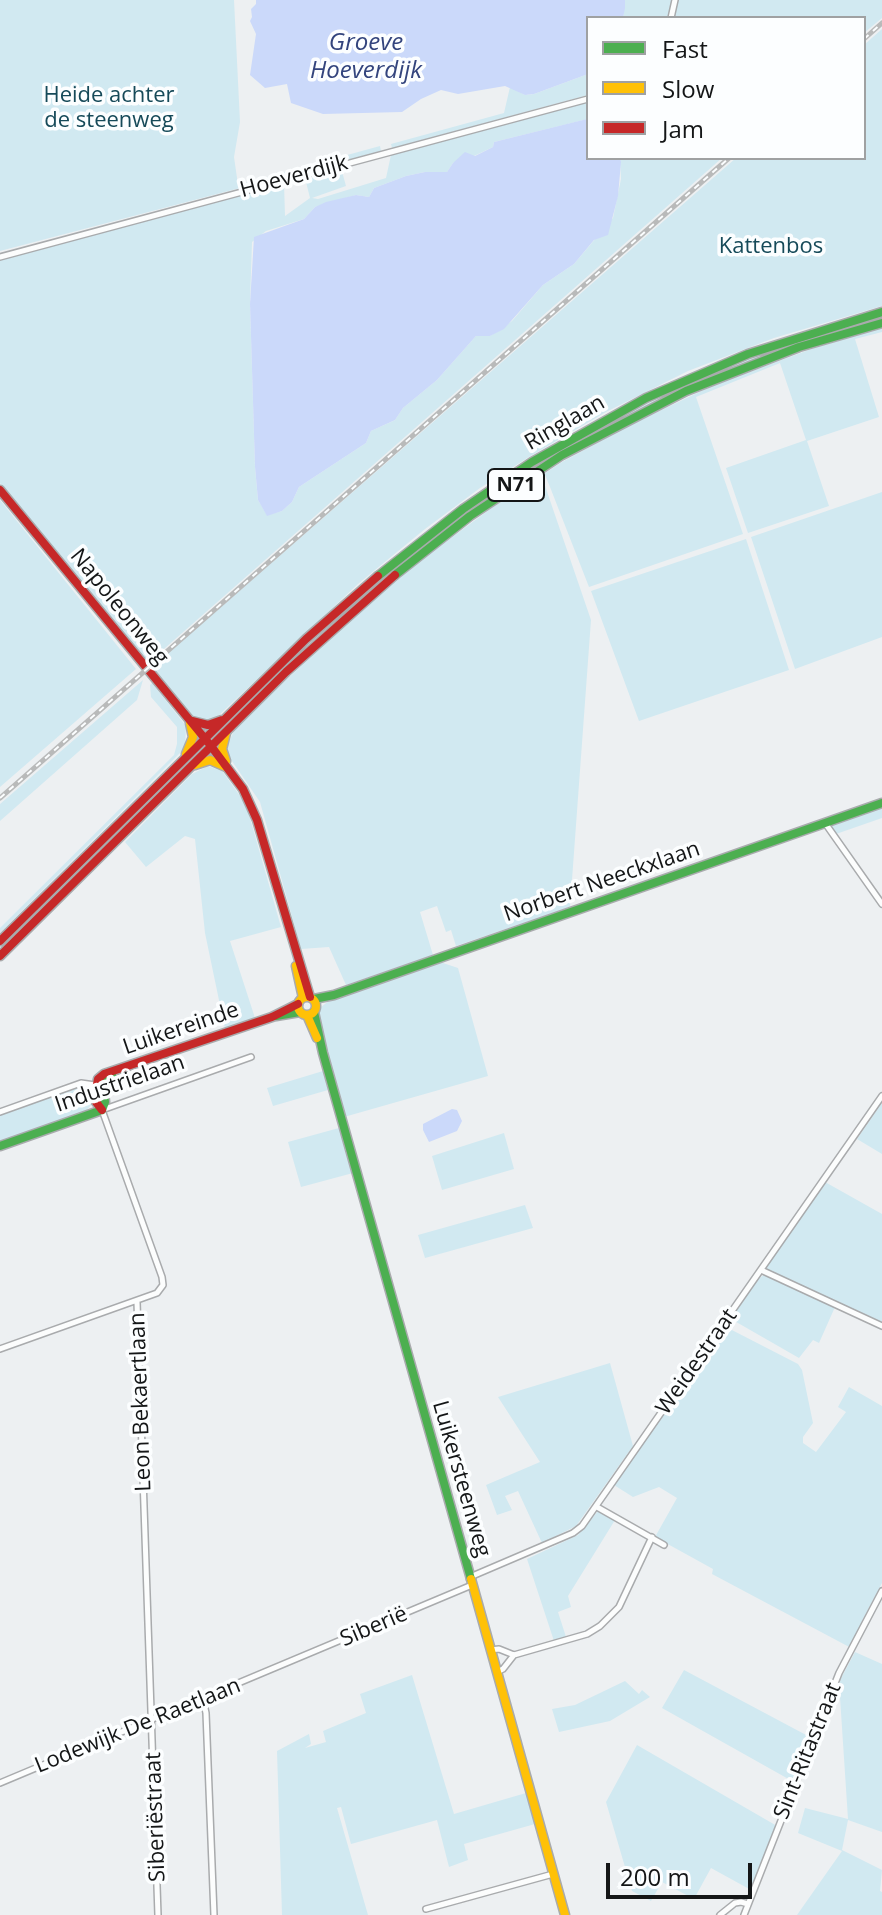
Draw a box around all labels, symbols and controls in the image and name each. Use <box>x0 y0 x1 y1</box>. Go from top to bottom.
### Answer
legend <box>586 16 866 160</box>
water label: Groeve Hoeverdijk <box>310 29 422 85</box>
text: Fast <box>662 32 708 65</box>
text: Slow <box>662 72 714 105</box>
park label: Heide achter de steenweg <box>43 83 175 134</box>
text: Jam <box>662 112 704 145</box>
street label: Hoeverdijk <box>237 150 351 204</box>
park label: Kattenbos <box>719 234 823 260</box>
street label: Ringlaan <box>520 390 610 456</box>
road number: N71 <box>488 469 544 501</box>
street label: Napoleonweg <box>64 544 174 670</box>
street label: Norbert Neeckxlaan <box>501 836 703 928</box>
street label: Luikereinde <box>120 997 242 1061</box>
street label: Industrielaan <box>52 1049 188 1119</box>
street label: Weidestraat <box>651 1304 743 1420</box>
street label: Leon Bekaertlaan <box>125 1312 157 1492</box>
street label: Luikersteenweg <box>426 1398 496 1560</box>
street label: Siberië <box>336 1601 412 1653</box>
street label: Lodewijk De Raetlaan <box>31 1673 245 1779</box>
street label: Sint-Ritastraat <box>769 1679 847 1823</box>
street label: Siberiëstraat <box>141 1752 171 1882</box>
scale bar <box>610 1847 756 1897</box>
text: 200 m <box>620 1860 690 1893</box>

